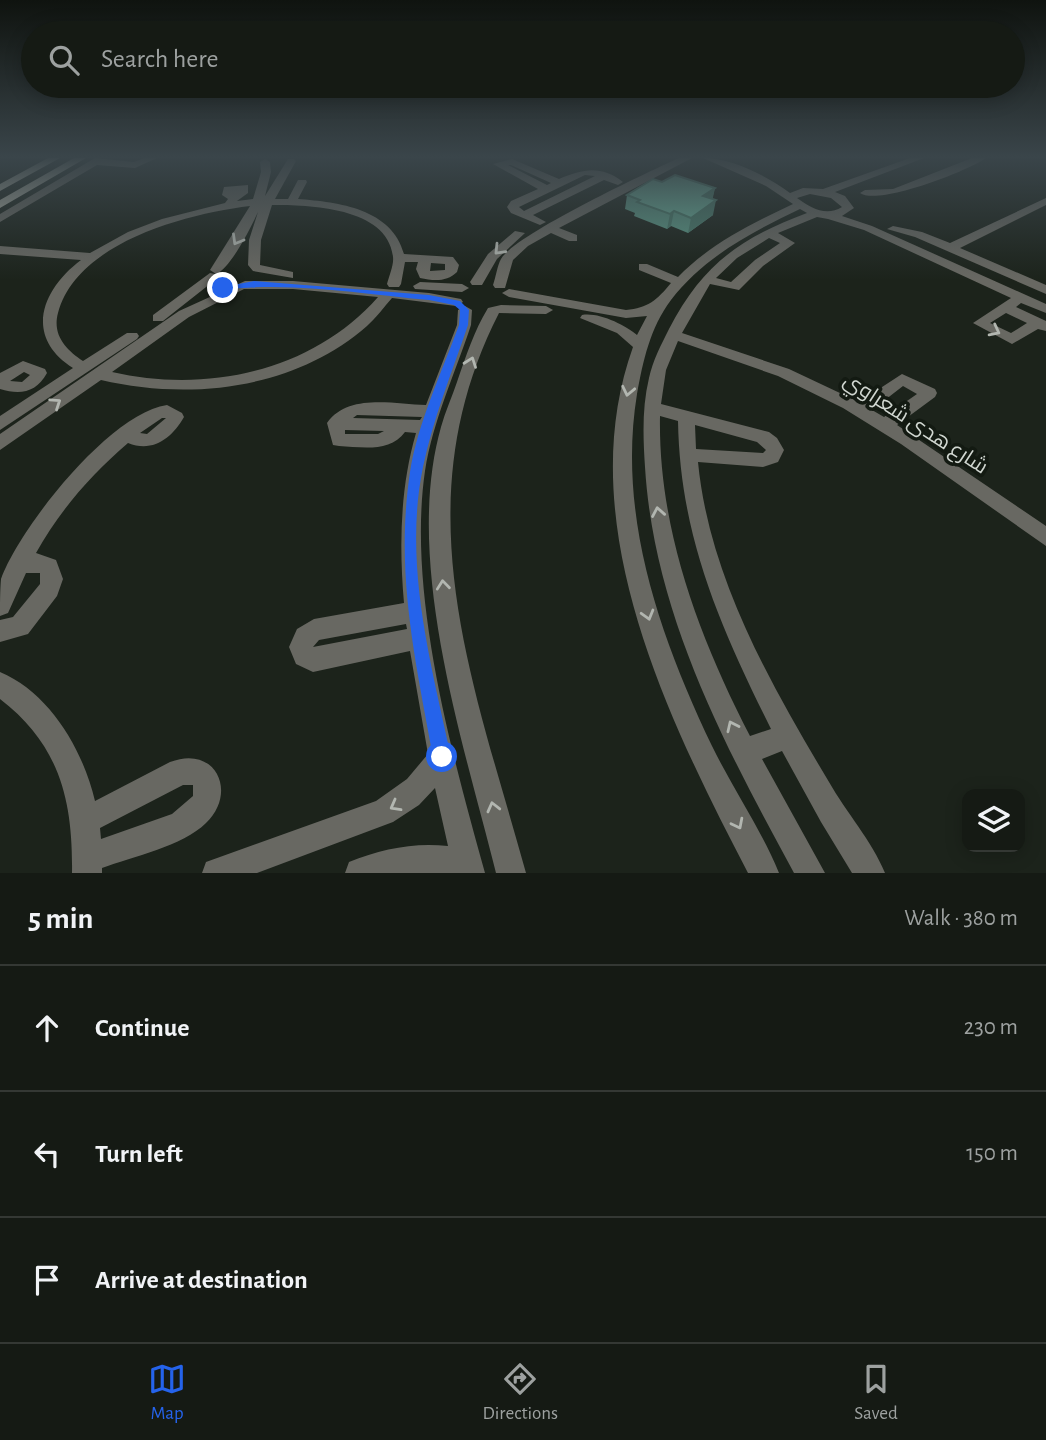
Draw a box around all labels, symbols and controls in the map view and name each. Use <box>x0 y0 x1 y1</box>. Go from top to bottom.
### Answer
search box <box>21 21 1025 98</box>
icon: search <box>45 41 83 79</box>
text: Search here <box>101 46 219 72</box>
one-way arrow <box>232 233 245 246</box>
one-way arrow <box>495 242 508 255</box>
route end <box>207 272 238 303</box>
one-way arrow <box>988 323 1000 337</box>
one-way arrow <box>463 357 477 369</box>
street label: شارع هدى شعراوي <box>837 369 992 482</box>
one-way arrow <box>621 385 636 397</box>
one-way arrow <box>48 399 61 412</box>
one-way arrow <box>652 506 667 518</box>
one-way arrow <box>436 580 451 591</box>
one-way arrow <box>640 609 655 621</box>
one-way arrow <box>726 721 740 733</box>
route start <box>426 741 457 772</box>
map controls <box>962 789 1025 852</box>
button: layers <box>962 789 1025 852</box>
one-way arrow <box>390 798 403 811</box>
one-way arrow <box>487 801 501 813</box>
one-way arrow <box>729 817 743 829</box>
text: 5 min <box>28 904 93 934</box>
text: Walk · 380 m <box>904 907 1018 930</box>
icon: ahead <box>28 1009 66 1047</box>
text: Continue <box>95 1015 190 1041</box>
text: 230 m <box>964 1016 1018 1039</box>
icon: left <box>28 1135 66 1173</box>
text: Turn left <box>95 1141 183 1167</box>
text: 150 m <box>966 1142 1018 1165</box>
icon: arrive <box>28 1261 66 1299</box>
text: Arrive at destination <box>95 1267 308 1293</box>
tab: Map <box>148 1360 186 1425</box>
tab: Directions <box>482 1360 558 1425</box>
tab: Saved <box>854 1360 898 1425</box>

